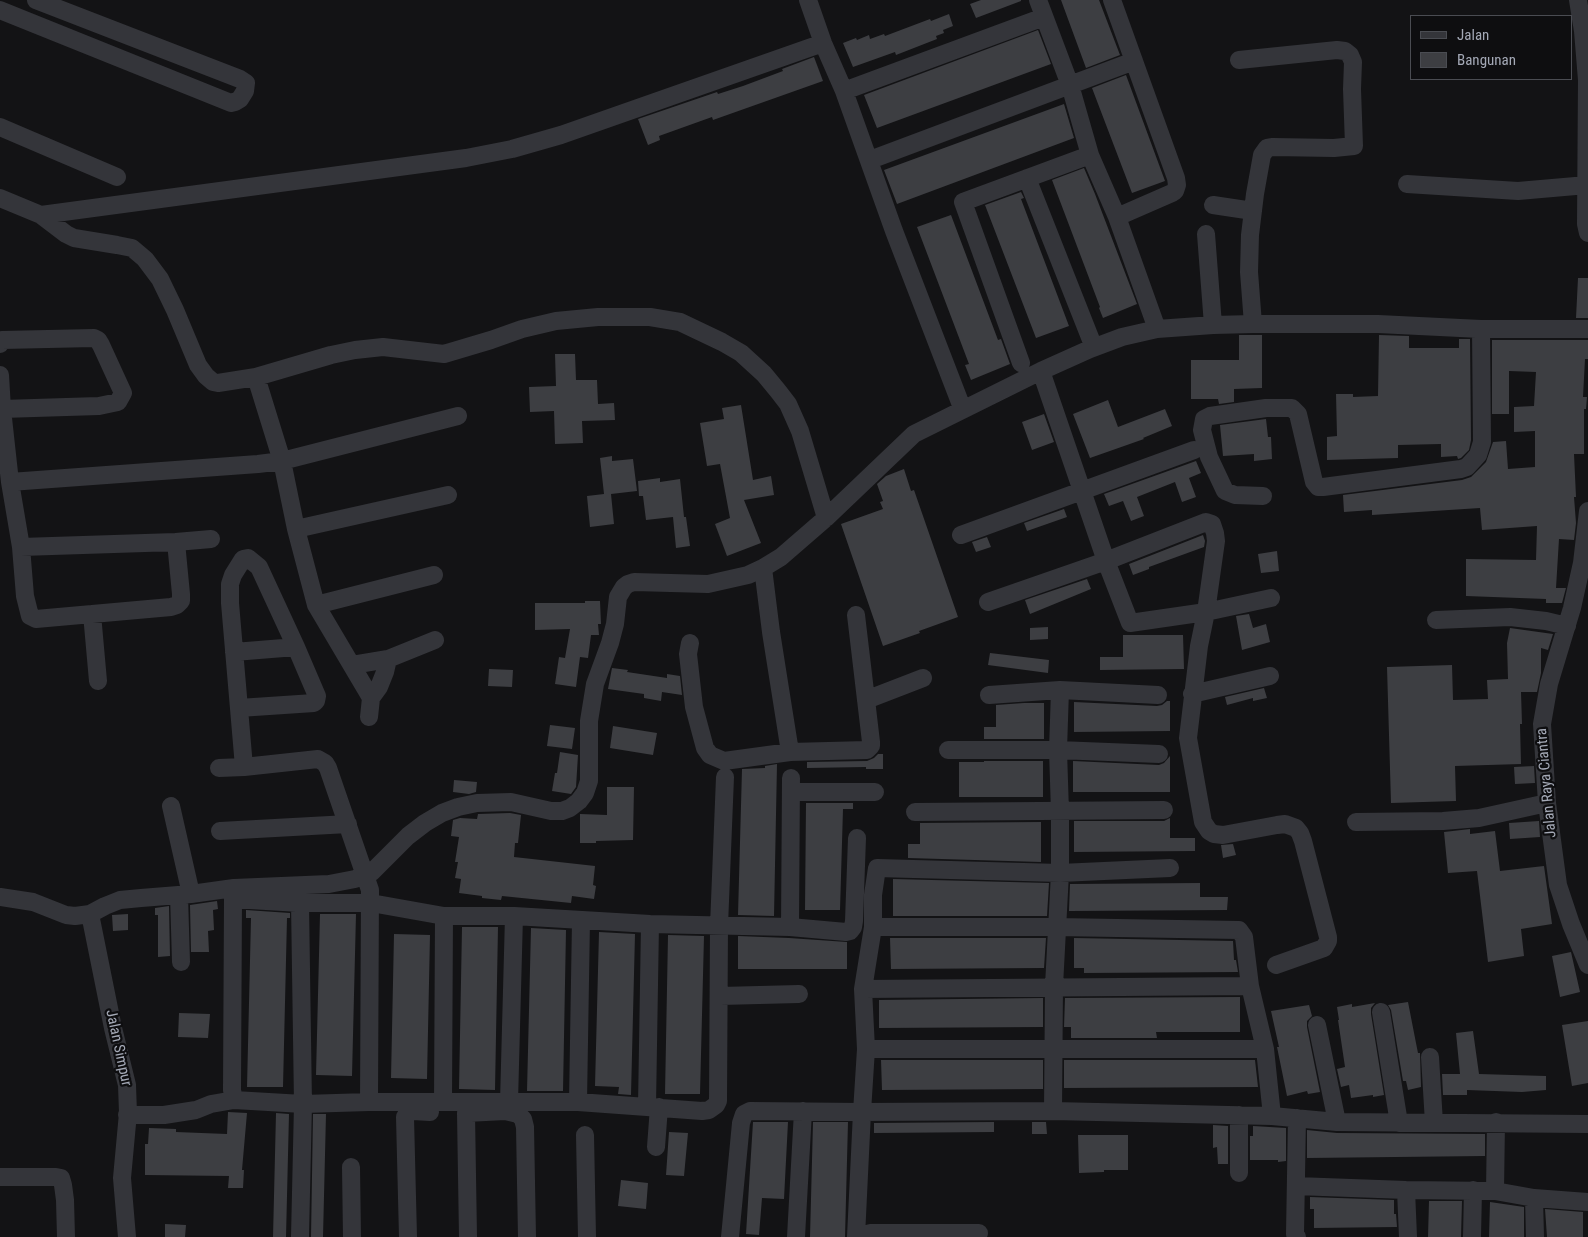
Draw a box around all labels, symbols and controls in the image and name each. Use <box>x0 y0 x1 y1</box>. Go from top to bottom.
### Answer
legend <box>1410 15 1573 80</box>
text: Jalan <box>1457 26 1489 44</box>
text: Bangunan <box>1457 51 1516 69</box>
street label: Jalan Raya Ciantra <box>1533 727 1561 839</box>
street label: Jalan Simpur <box>101 1008 135 1088</box>

